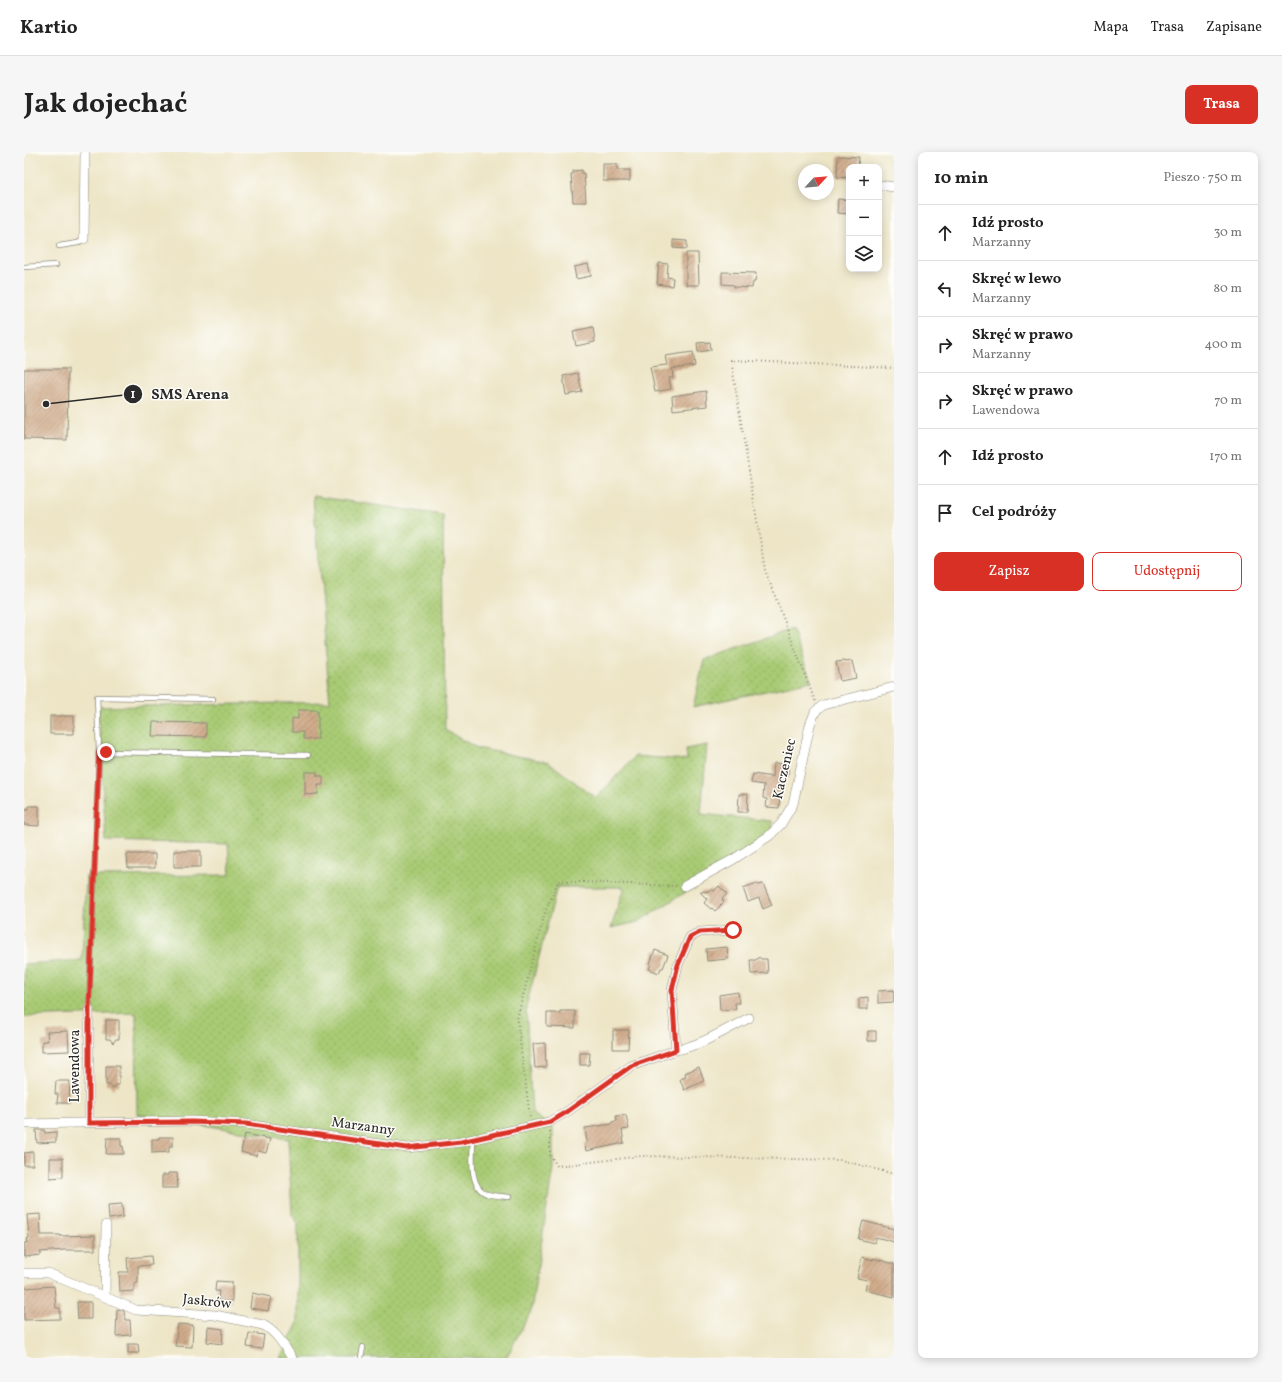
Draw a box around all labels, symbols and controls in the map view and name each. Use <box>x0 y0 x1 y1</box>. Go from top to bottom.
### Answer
text: Kartio <box>20 15 78 41</box>
text: Mapa <box>1094 18 1129 37</box>
text: Trasa <box>1151 18 1184 37</box>
text: Zapisane <box>1206 18 1262 37</box>
text: Jak dojechać <box>24 85 187 124</box>
button: Trasa <box>1185 85 1258 124</box>
north arrow <box>798 164 834 200</box>
map controls <box>846 164 882 272</box>
button: + <box>846 164 882 200</box>
text: 10 min <box>934 167 988 190</box>
text: Pieszo · 750 m <box>1163 169 1242 187</box>
button: − <box>846 200 882 236</box>
text: Idź prosto <box>972 213 1044 234</box>
icon: ahead <box>934 222 956 244</box>
text: 30 m <box>1214 224 1242 242</box>
text: Marzanny <box>972 234 1031 252</box>
button: layers <box>846 236 882 272</box>
text: Skręć w lewo <box>972 269 1061 290</box>
icon: left <box>934 278 956 300</box>
text: 80 m <box>1213 280 1242 298</box>
text: Marzanny <box>972 290 1031 308</box>
text: Skręć w prawo <box>972 325 1073 346</box>
icon: right <box>934 334 956 356</box>
text: 400 m <box>1205 336 1242 354</box>
text: Marzanny <box>972 346 1031 364</box>
callout: SMS Arena <box>123 380 237 407</box>
text: Skręć w prawo <box>972 381 1073 402</box>
text: SMS Arena <box>151 385 229 406</box>
text: 1 <box>131 387 136 403</box>
icon: right <box>934 390 956 412</box>
text: 70 m <box>1214 392 1242 410</box>
text: Lawendowa <box>972 402 1040 420</box>
icon: ahead <box>934 446 956 468</box>
text: Idź prosto <box>972 446 1044 467</box>
text: 170 m <box>1209 448 1242 466</box>
icon: arrive <box>934 502 956 524</box>
text: Cel podróży <box>972 502 1056 523</box>
button: Zapisz <box>934 552 1084 591</box>
button: Udostępnij <box>1092 552 1242 591</box>
street label: Kaczeniec <box>769 737 801 801</box>
route end <box>97 743 115 761</box>
route start <box>724 921 742 939</box>
street label: Lawendowa <box>66 1029 85 1103</box>
street label: Marzanny <box>330 1113 396 1141</box>
street label: Jaskrów <box>182 1290 233 1314</box>

